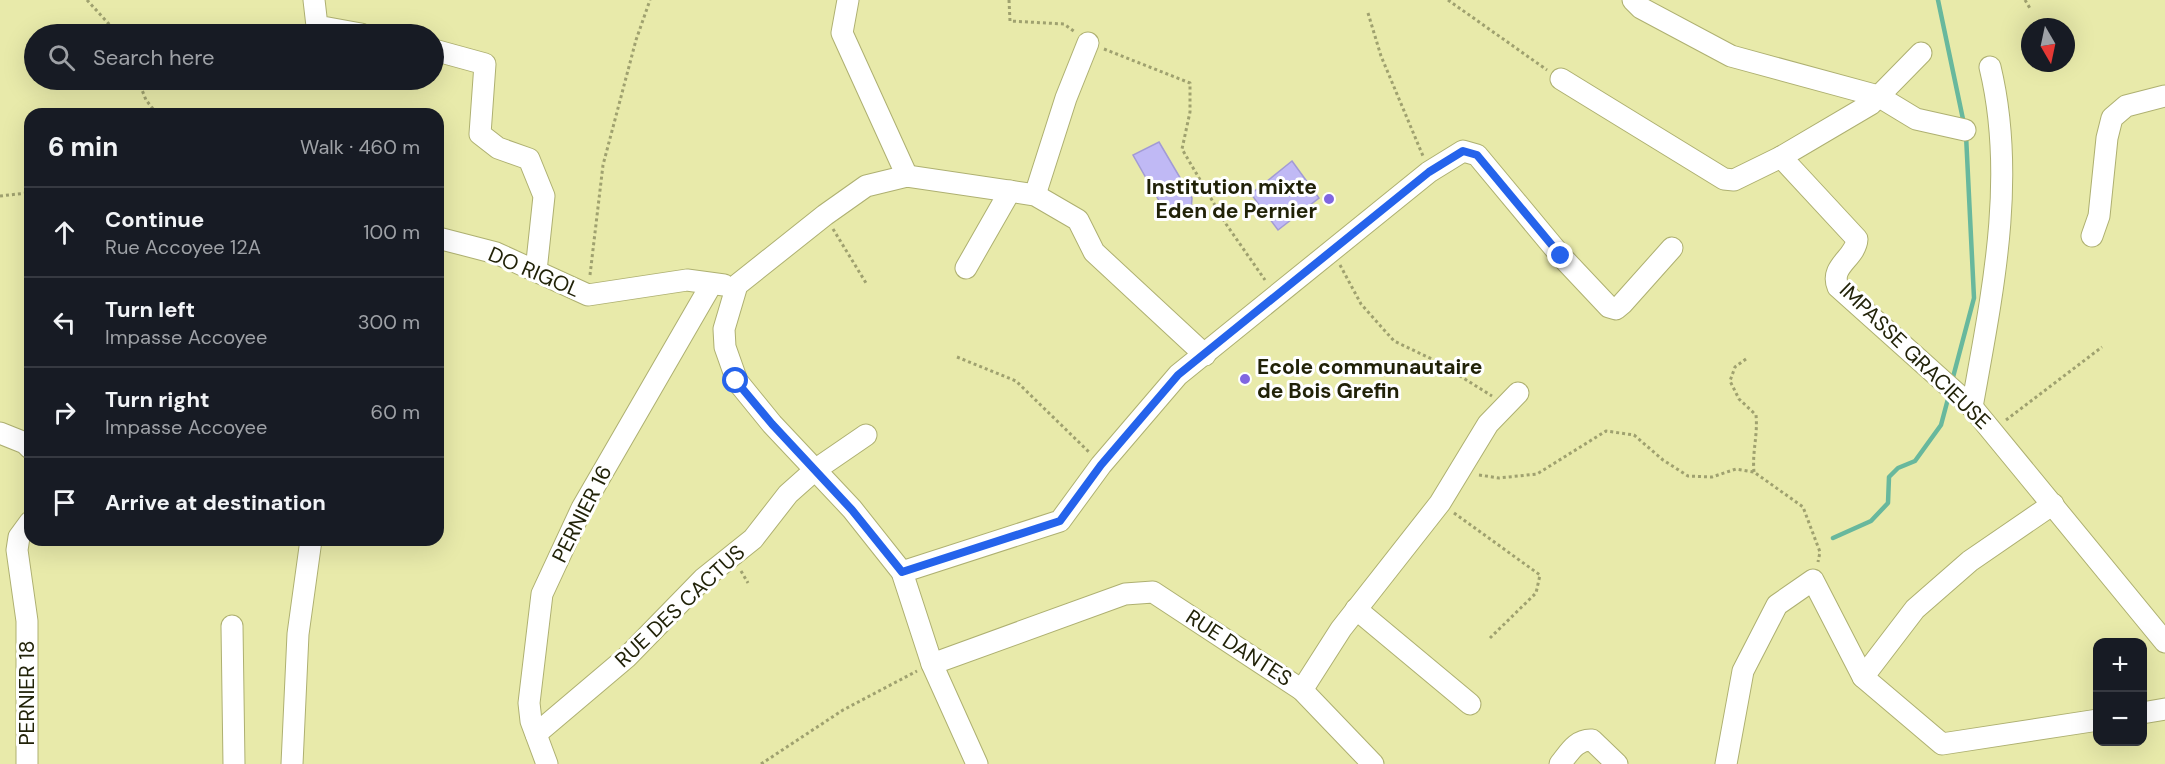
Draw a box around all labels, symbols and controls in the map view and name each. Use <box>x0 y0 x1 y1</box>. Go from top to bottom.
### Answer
north arrow <box>2021 18 2075 72</box>
search box <box>24 24 444 90</box>
icon: search <box>45 41 78 74</box>
text: Search here <box>93 43 214 72</box>
text: 6 min <box>48 130 118 164</box>
text: Walk · 460 m <box>300 134 420 160</box>
place label: Institution mixte Eden de Pernier <box>1146 173 1317 225</box>
marker: Institution mixte Eden de Pernier <box>1322 192 1336 206</box>
text: Continue <box>105 205 204 234</box>
icon: ahead <box>48 216 81 249</box>
text: 100 m <box>363 219 420 245</box>
text: Rue Accoyee 12A <box>105 234 261 260</box>
street label: DO RIGOL <box>484 240 584 304</box>
route end <box>1547 242 1573 268</box>
street label: IMPASSE GRACIEUSE <box>1833 277 1997 435</box>
text: Turn left <box>105 295 195 324</box>
icon: left <box>48 306 81 339</box>
text: 300 m <box>358 309 420 335</box>
text: Impasse Accoyee <box>105 324 267 350</box>
place label: Ecole communautaire de Bois Grefin <box>1257 353 1482 405</box>
route start <box>722 367 748 393</box>
marker: Ecole communautaire de Bois Grefin <box>1238 372 1252 386</box>
text: Turn right <box>105 385 210 414</box>
icon: right <box>48 396 81 429</box>
text: 60 m <box>371 399 420 425</box>
text: Impasse Accoyee <box>105 414 267 440</box>
street label: PERNIER 16 <box>546 461 618 567</box>
icon: arrive <box>48 486 81 519</box>
text: Arrive at destination <box>105 488 326 517</box>
street label: RUE DES CACTUS <box>609 538 751 674</box>
street label: RUE DANTES <box>1180 603 1298 693</box>
map controls <box>2093 638 2147 746</box>
button: + <box>2093 638 2147 692</box>
street label: PERNIER 18 <box>13 640 41 746</box>
button: − <box>2093 692 2147 746</box>

